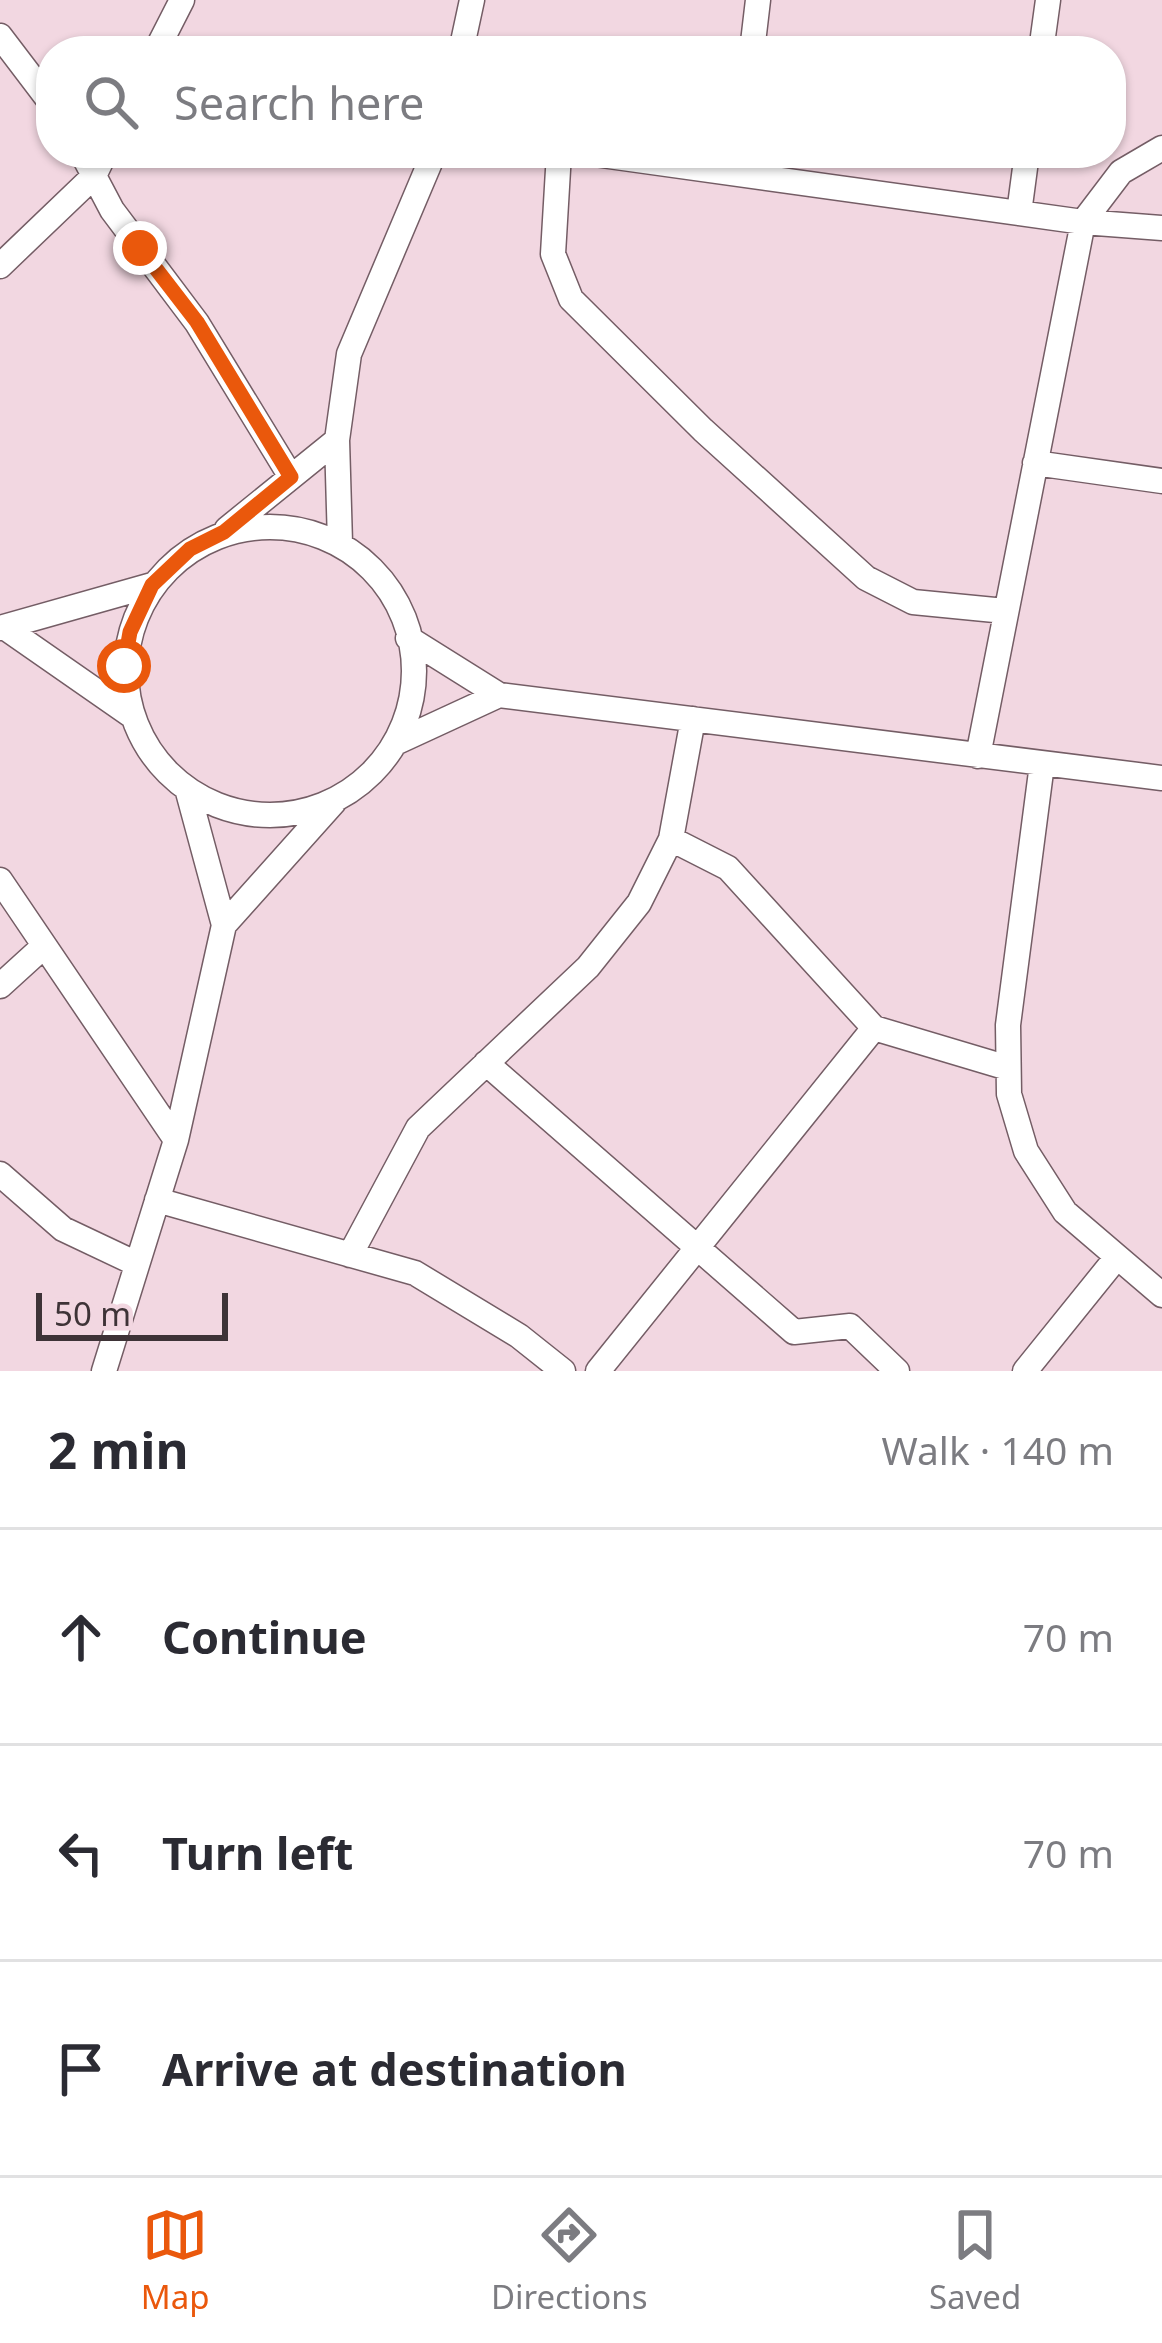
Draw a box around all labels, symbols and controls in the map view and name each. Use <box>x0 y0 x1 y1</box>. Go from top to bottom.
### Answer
search box <box>36 36 1126 168</box>
icon: search <box>78 69 144 135</box>
text: Search here <box>174 72 424 133</box>
route end <box>113 221 167 275</box>
route start <box>97 639 151 693</box>
scale bar <box>36 1287 228 1340</box>
text: 50 m <box>54 1291 131 1336</box>
text: 2 min <box>48 1414 189 1484</box>
text: Walk · 140 m <box>881 1423 1114 1476</box>
icon: ahead <box>48 1604 114 1670</box>
text: Continue <box>162 1606 367 1667</box>
text: 70 m <box>1023 1610 1114 1663</box>
icon: left <box>48 1820 114 1886</box>
text: Turn left <box>162 1822 353 1883</box>
text: 70 m <box>1023 1826 1114 1879</box>
icon: arrive <box>48 2036 114 2102</box>
text: Arrive at destination <box>162 2038 627 2099</box>
tab: Map <box>141 2202 209 2319</box>
tab: Directions <box>491 2202 648 2319</box>
tab: Saved <box>929 2202 1021 2319</box>

